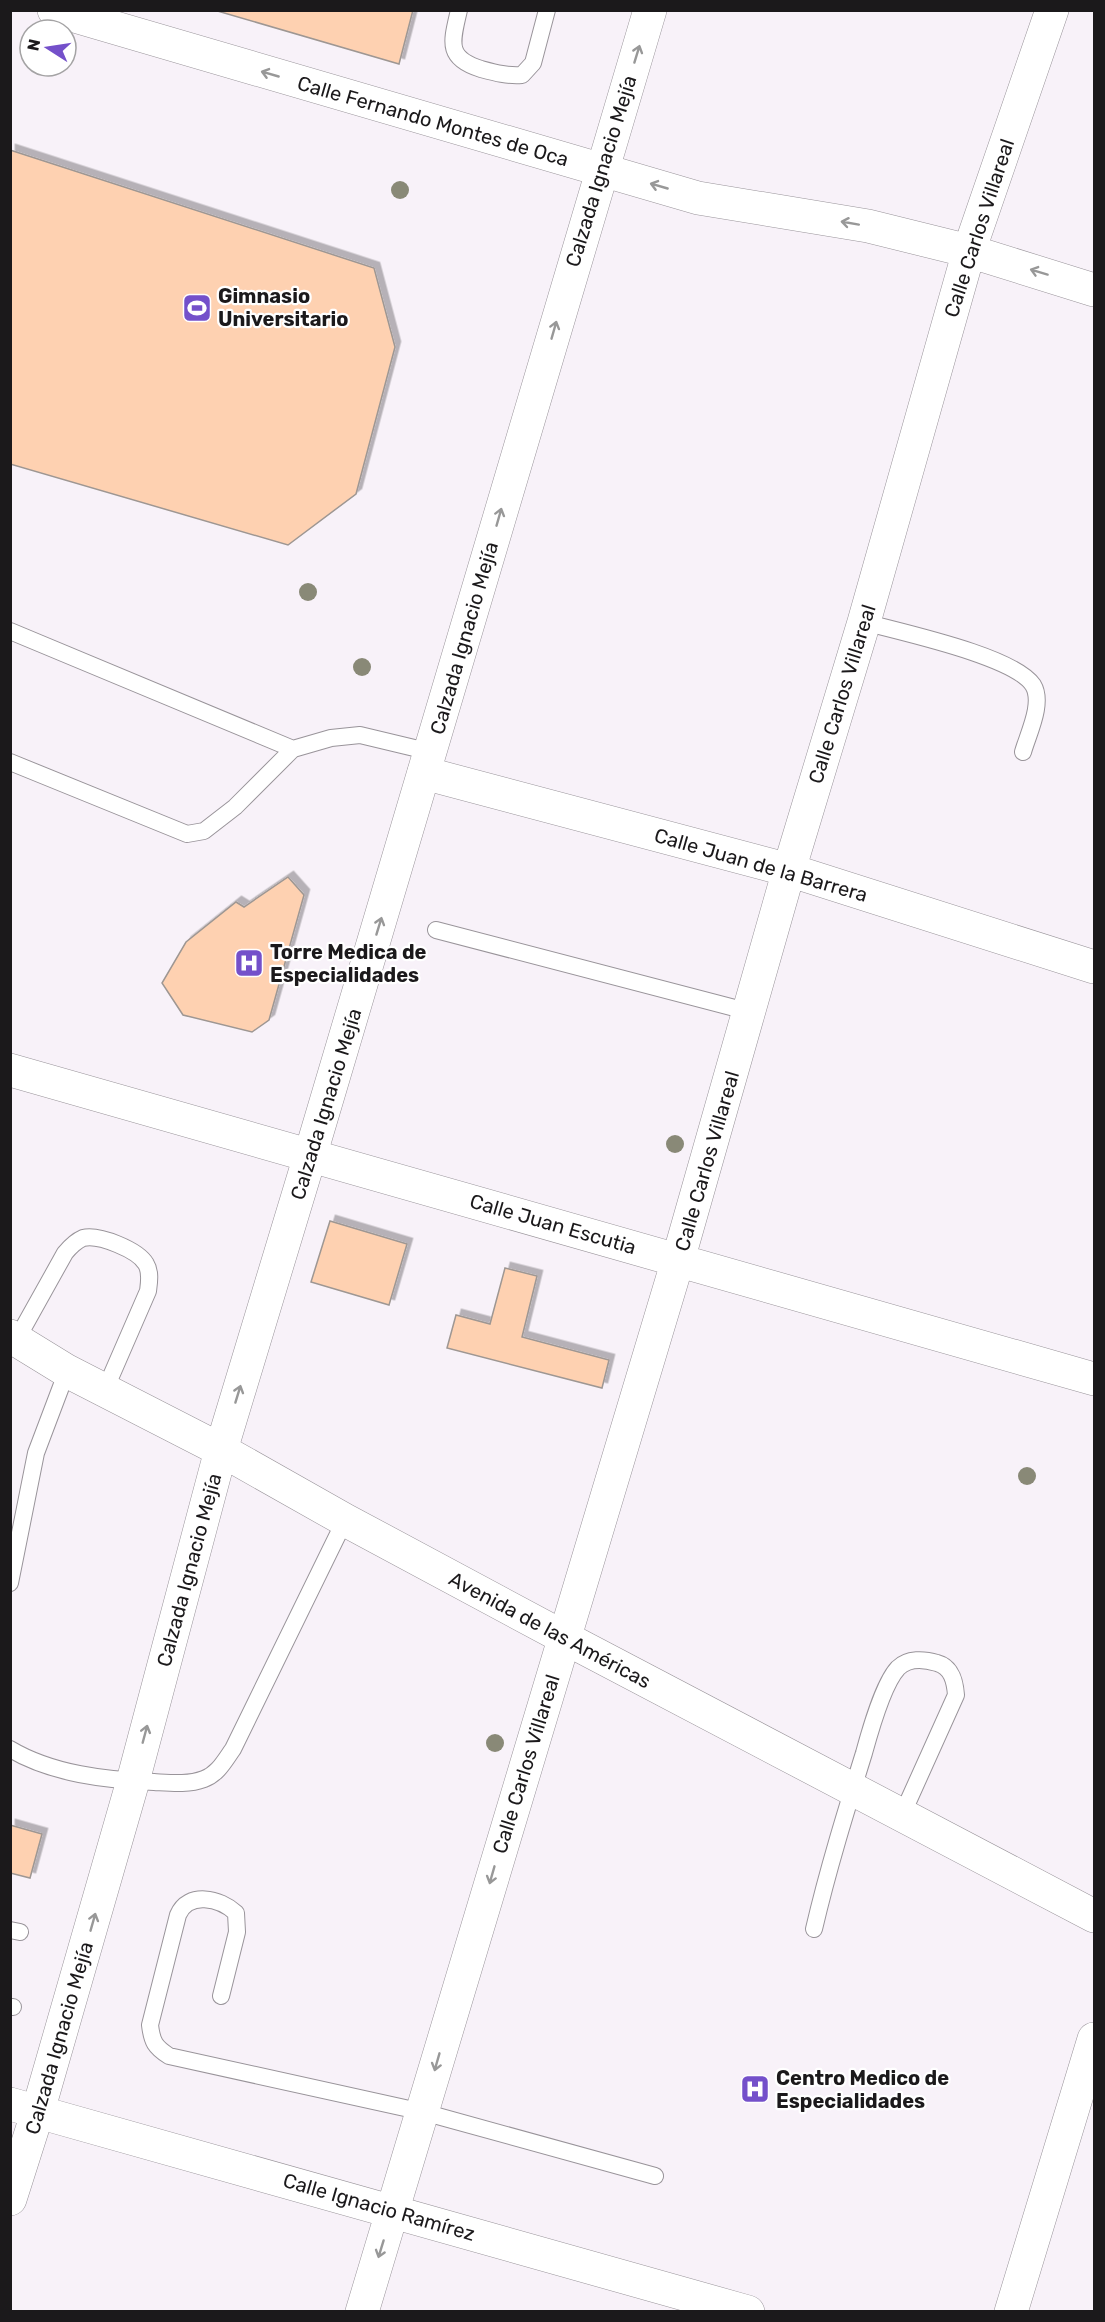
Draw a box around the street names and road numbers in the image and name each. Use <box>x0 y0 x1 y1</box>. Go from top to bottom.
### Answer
street label: Calle Fernando Montes de Oca <box>295 71 571 171</box>
street label: Calzada Ignacio Mejía <box>560 72 642 270</box>
street label: Calle Carlos Villareal <box>939 136 1019 320</box>
street label: Calzada Ignacio Mejía <box>425 539 503 737</box>
street label: Calle Carlos Villareal <box>803 601 881 787</box>
street label: Calle Juan de la Barrera <box>652 823 870 907</box>
street label: Calzada Ignacio Mejía <box>285 1005 367 1203</box>
street label: Calle Carlos Villareal <box>670 1068 744 1254</box>
street label: Calle Juan Escutia <box>467 1189 639 1259</box>
street label: Calzada Ignacio Mejía <box>152 1471 226 1669</box>
street label: Avenida de las Américas <box>445 1567 655 1693</box>
street label: Calle Carlos Villareal <box>487 1671 565 1857</box>
street label: Calzada Ignacio Mejía <box>20 1939 98 2137</box>
street label: Calle Ignacio Ramírez <box>280 2168 478 2246</box>

